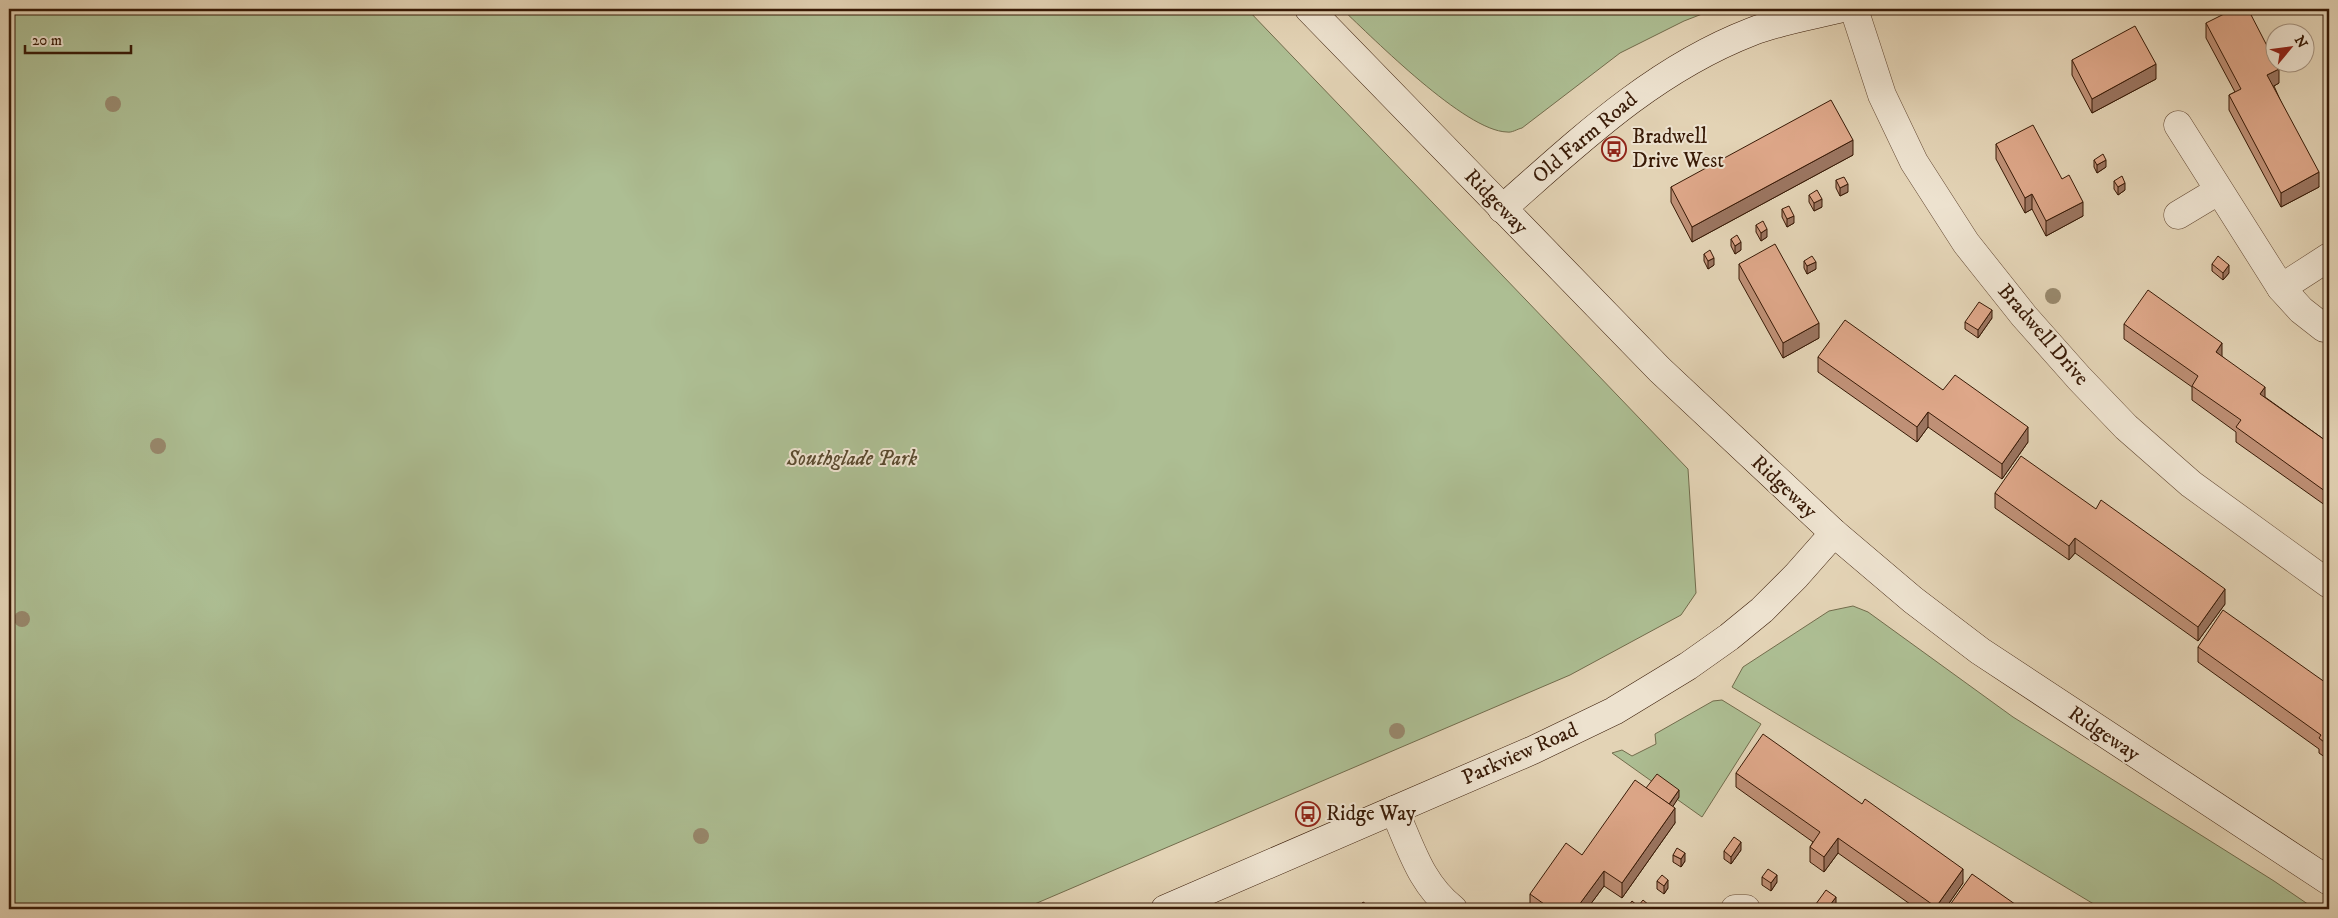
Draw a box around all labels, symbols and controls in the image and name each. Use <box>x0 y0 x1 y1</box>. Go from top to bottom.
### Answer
scale bar <box>25 22 131 54</box>
north arrow <box>2266 22 2316 72</box>
text: 20 m <box>32 31 62 50</box>
text: N <box>2290 33 2311 52</box>
street label: Old Farm Road <box>1527 86 1643 189</box>
place label: Bradwell Drive West <box>1632 124 1724 174</box>
bus stop icon: Bradwell Drive West <box>1601 136 1627 162</box>
street label: Ridgeway <box>1459 164 1534 241</box>
street label: Bradwell Drive <box>1992 279 2094 391</box>
park label: Southglade Park <box>786 446 918 472</box>
street label: Ridgeway <box>1746 450 1823 525</box>
street label: Ridgeway <box>2063 701 2146 768</box>
street label: Parkview Road <box>1458 717 1582 791</box>
bus stop icon: Ridge Way <box>1295 801 1321 827</box>
place label: Ridge Way <box>1326 801 1417 827</box>

